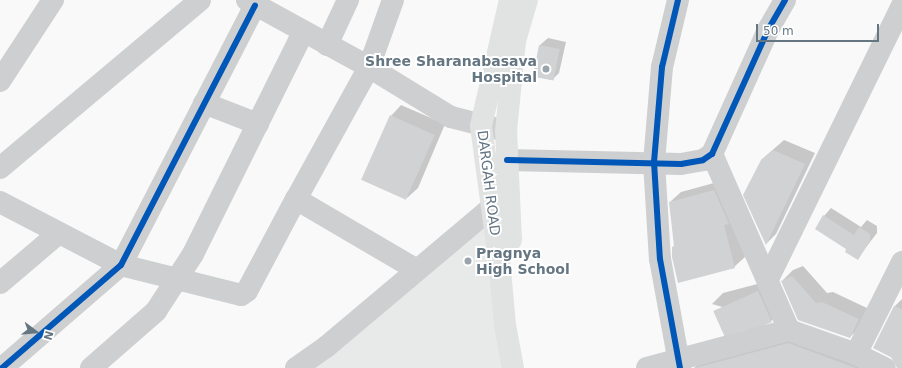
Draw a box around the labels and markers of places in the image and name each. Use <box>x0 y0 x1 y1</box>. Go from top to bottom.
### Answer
place label: Shree Sharanabasava Hospital <box>365 53 537 86</box>
marker: Shree Sharanabasava Hospital <box>540 63 552 75</box>
place label: Pragnya High School <box>476 245 570 278</box>
marker: Pragnya High School <box>463 256 473 266</box>

